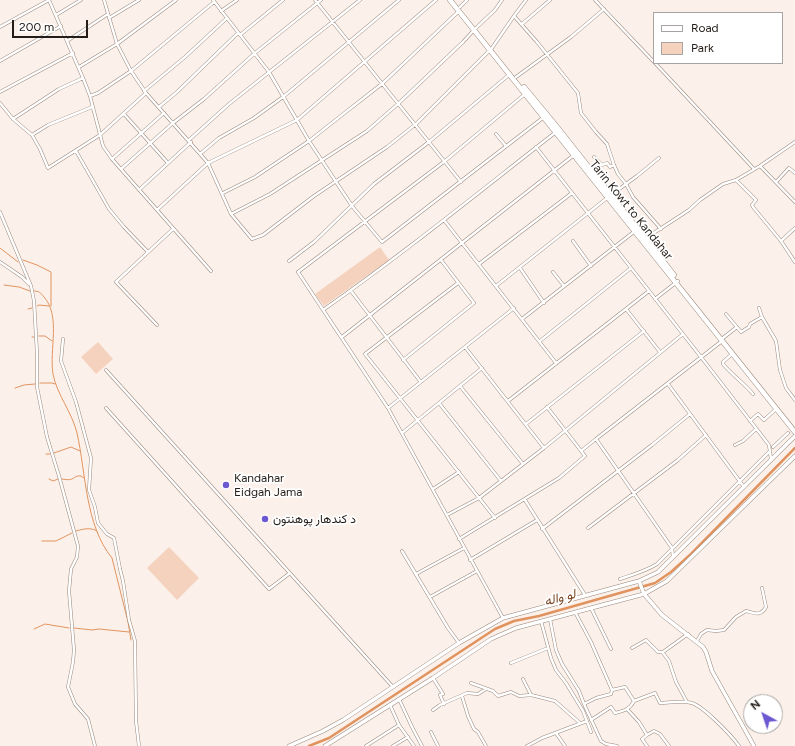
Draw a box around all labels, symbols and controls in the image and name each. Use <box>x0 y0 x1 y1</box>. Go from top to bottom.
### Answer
scale bar <box>14 12 90 38</box>
legend <box>653 12 783 64</box>
text: 200 m <box>19 20 54 34</box>
text: Road <box>691 21 719 35</box>
text: Park <box>691 41 714 55</box>
street label: Tarin Kowt to Kandahar <box>586 157 676 263</box>
place label: Kandahar Eidgah Jama <box>234 471 302 499</box>
marker: Kandahar Eidgah Jama <box>221 480 231 490</box>
place label: د کندهار پوهنتون <box>273 512 356 526</box>
marker: د کندهار پوهنتون <box>260 514 270 524</box>
water label: لو واله <box>543 586 577 610</box>
north arrow <box>743 694 783 734</box>
text: N <box>748 697 763 713</box>

